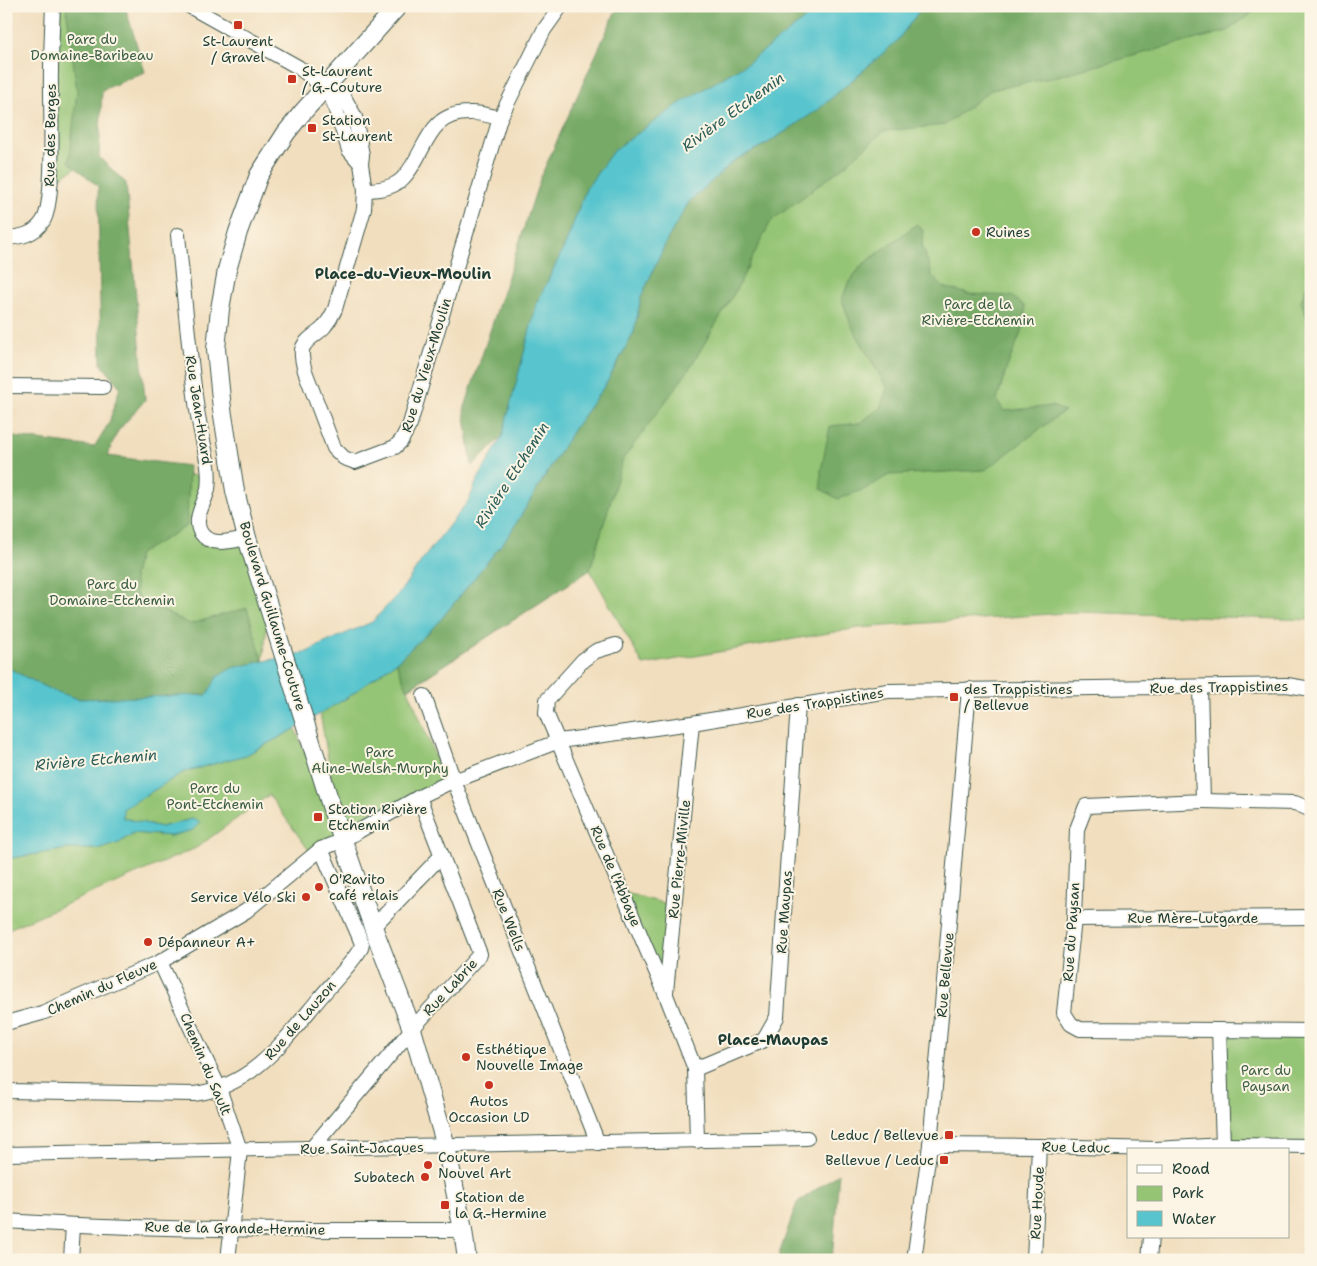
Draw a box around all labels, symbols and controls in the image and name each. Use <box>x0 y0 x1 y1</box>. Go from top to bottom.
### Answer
marker: St-Laurent / Gravel <box>232 19 244 31</box>
park label: Parc du Domaine-Baribeau <box>30 30 154 64</box>
place label: St-Laurent / Gravel <box>203 32 273 66</box>
place label: St-Laurent / G.-Couture <box>302 62 383 96</box>
water label: Rivière Etchemin <box>678 68 788 156</box>
marker: St-Laurent / G.-Couture <box>286 73 298 85</box>
street label: Rue des Berges <box>40 83 60 187</box>
place label: Station St-Laurent <box>322 111 393 145</box>
marker: Station St-Laurent <box>306 122 318 134</box>
place label: Ruines <box>986 223 1030 241</box>
marker: Ruines <box>970 226 982 238</box>
district label: Place-du-Vieux-Moulin <box>315 264 491 284</box>
street label: Rue du Vieux-Moulin <box>397 295 455 434</box>
park label: Parc de la Rivière-Etchemin <box>921 295 1035 329</box>
street label: Rue Jean-Huard <box>181 354 217 466</box>
water label: Rivière Etchemin <box>470 418 554 532</box>
street label: Boulevard Guillaume-Couture <box>236 519 310 713</box>
park label: Parc du Domaine-Etchemin <box>49 575 175 609</box>
street label: Rue des Trappistines <box>1149 677 1289 697</box>
place label: des Trappistines / Bellevue <box>964 680 1073 714</box>
street label: Rue des Trappistines <box>745 683 885 723</box>
marker: des Trappistines / Bellevue <box>948 691 960 703</box>
park label: Parc Aline-Welsh-Murphy <box>311 743 449 777</box>
water label: Rivière Etchemin <box>34 745 158 775</box>
park label: Parc du Pont-Etchemin <box>167 779 264 813</box>
street label: Rue Pierre-Miville <box>664 799 694 919</box>
place label: Station Rivière Etchemin <box>328 800 428 834</box>
marker: Station Rivière Etchemin <box>312 811 324 823</box>
street label: Rue de l'Abbaye <box>587 823 645 929</box>
place label: O'Ravito café relais <box>329 870 399 904</box>
street label: Rue Maupas <box>772 870 796 954</box>
marker: O'Ravito café relais <box>313 881 325 893</box>
street label: Rue du Paysan <box>1059 881 1083 982</box>
street label: Rue Wells <box>488 886 530 954</box>
place label: Service Vélo Ski <box>191 888 296 906</box>
marker: Service Vélo Ski <box>300 891 312 903</box>
street label: Rue Mère-Lutgarde <box>1128 909 1259 927</box>
street label: Rue Bellevue <box>932 932 958 1018</box>
place label: Dépanneur A+ <box>158 933 256 951</box>
marker: Dépanneur A+ <box>142 936 154 948</box>
street label: Rue Labrie <box>419 954 481 1020</box>
street label: Chemin du Fleuve <box>44 955 160 1019</box>
street label: Rue de Lauzon <box>260 976 340 1064</box>
street label: Chemin du Sault <box>176 1010 236 1118</box>
district label: Place-Maupas <box>718 1030 828 1050</box>
place label: Esthétique Nouvelle Image <box>476 1040 584 1074</box>
marker: Esthétique Nouvelle Image <box>460 1051 472 1063</box>
park label: Parc du Paysan <box>1241 1061 1291 1095</box>
marker: Autos Occasion LD <box>483 1079 495 1091</box>
place label: Autos Occasion LD <box>449 1092 529 1126</box>
place label: Leduc / Bellevue <box>830 1126 939 1144</box>
marker: Leduc / Bellevue <box>943 1129 955 1141</box>
street label: Rue Leduc <box>1041 1137 1111 1157</box>
street label: Rue Saint-Jacques <box>300 1138 424 1158</box>
place label: Couture Nouvel Art <box>438 1148 511 1182</box>
legend <box>1127 1148 1290 1238</box>
place label: Bellevue / Leduc <box>825 1151 934 1169</box>
marker: Bellevue / Leduc <box>938 1154 950 1166</box>
marker: Couture Nouvel Art <box>422 1159 434 1171</box>
text: Road <box>1172 1159 1210 1179</box>
street label: Rue Houde <box>1026 1166 1048 1240</box>
place label: Subatech <box>354 1168 415 1186</box>
marker: Subatech <box>419 1171 431 1183</box>
text: Park <box>1172 1183 1204 1203</box>
place label: Station de la G.-Hermine <box>455 1188 547 1222</box>
marker: Station de la G.-Hermine <box>439 1199 451 1211</box>
text: Water <box>1172 1209 1216 1229</box>
street label: Rue de la Grande-Hermine <box>144 1217 326 1239</box>

